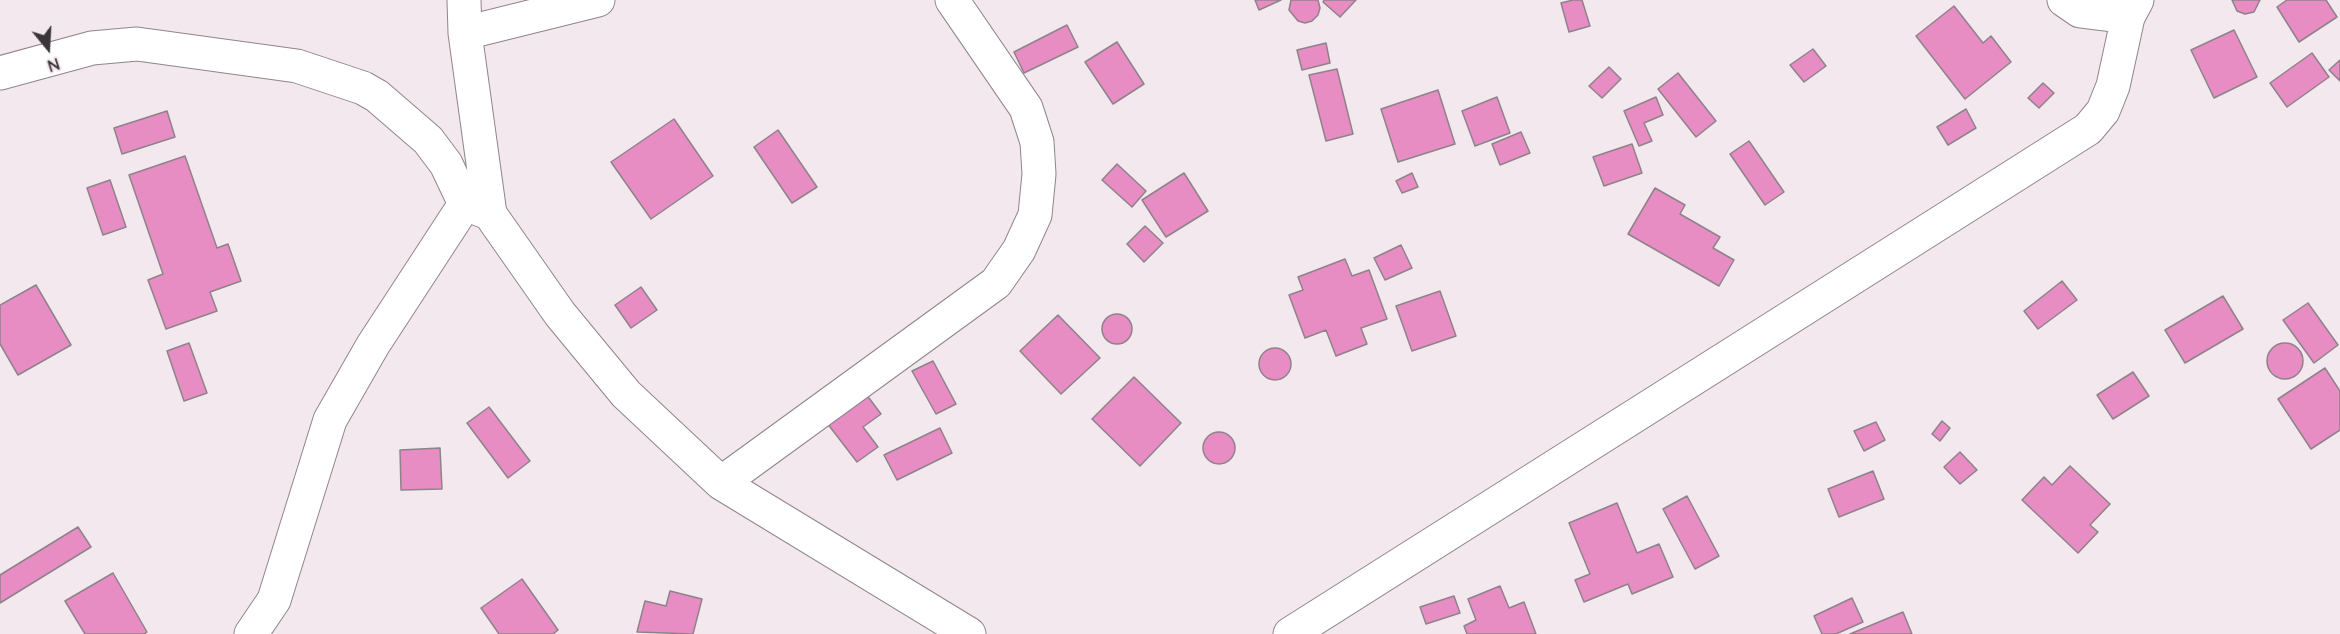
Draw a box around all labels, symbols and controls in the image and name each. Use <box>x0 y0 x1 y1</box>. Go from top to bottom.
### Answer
north arrow <box>18 18 78 78</box>
text: N <box>45 54 62 76</box>

